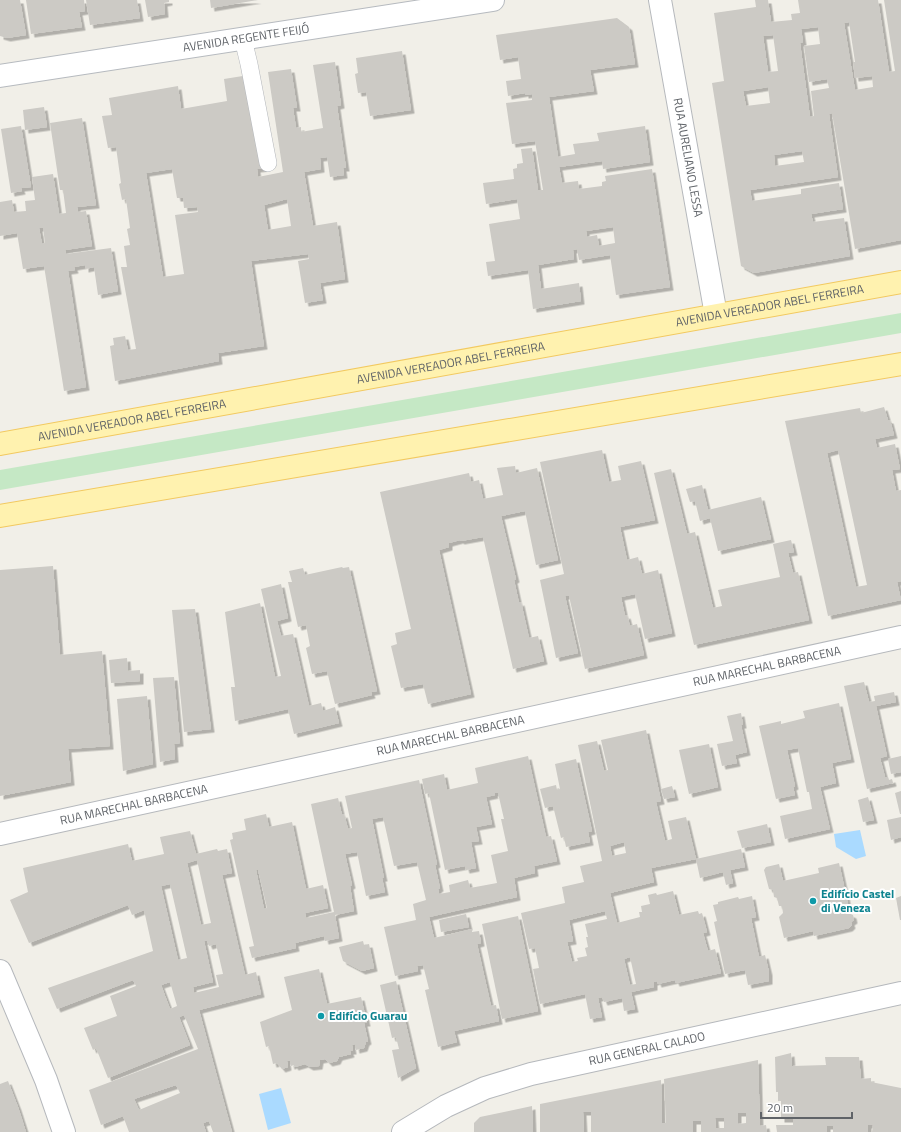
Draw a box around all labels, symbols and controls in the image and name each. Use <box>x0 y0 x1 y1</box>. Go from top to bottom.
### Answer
street label: AVENIDA REGENTE FEIJÓ <box>181 18 311 57</box>
street label: RUA AURELIANO LESSA <box>669 96 708 219</box>
street label: AVENIDA VEREADOR ABEL FERREIRA <box>674 279 865 331</box>
street label: AVENIDA VEREADOR ABEL FERREIRA <box>355 336 546 389</box>
street label: AVENIDA VEREADOR ABEL FERREIRA <box>36 394 227 446</box>
street label: RUA MARECHAL BARBACENA <box>691 640 842 691</box>
street label: RUA MARECHAL BARBACENA <box>375 710 526 760</box>
street label: RUA MARECHAL BARBACENA <box>58 779 209 830</box>
place label: Edifício Castel di Veneza <box>821 884 894 917</box>
marker: Edifício Castel di Veneza <box>808 896 818 906</box>
place label: Edifício Guarau <box>329 1006 407 1025</box>
marker: Edifício Guarau <box>316 1011 326 1021</box>
street label: RUA GENERAL CALADO <box>587 1026 707 1070</box>
scale bar <box>761 1094 852 1120</box>
text: 20 m <box>767 1098 793 1117</box>

